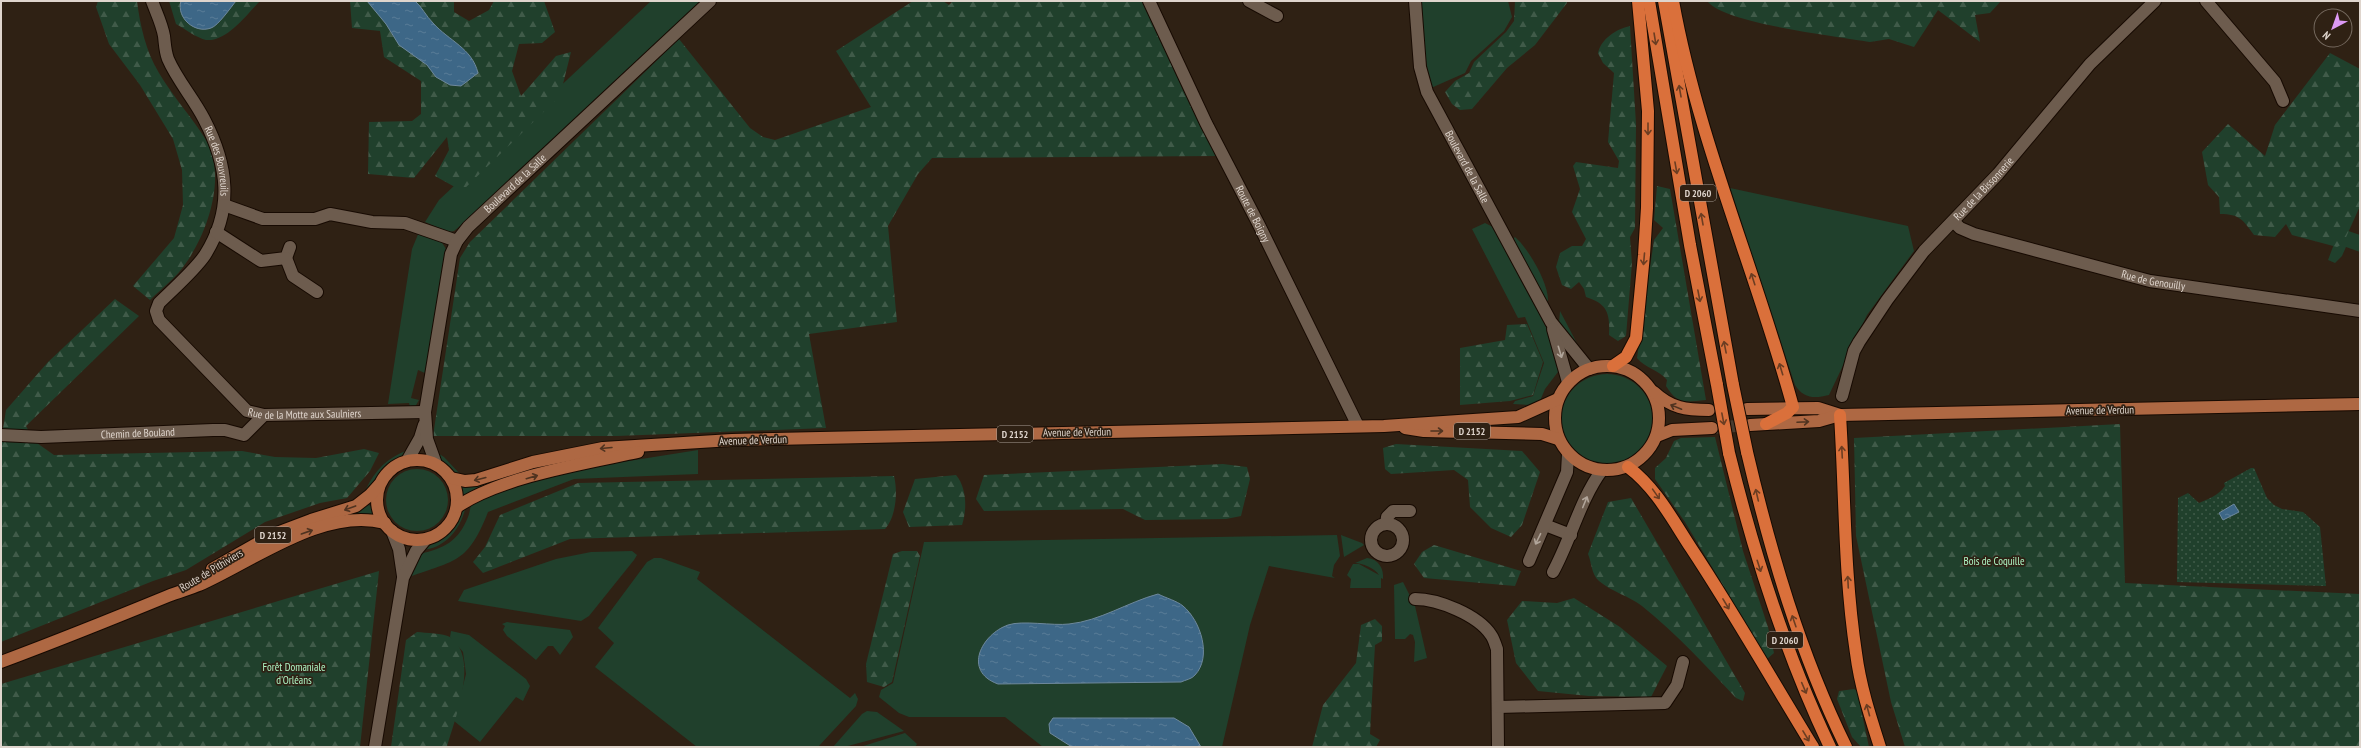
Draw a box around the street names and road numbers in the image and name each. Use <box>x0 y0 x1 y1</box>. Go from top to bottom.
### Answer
street label: Rue des Bouvreuils <box>201 124 231 197</box>
street label: Boulevard de la Salle <box>1442 128 1493 206</box>
street label: Boulevard de la Salle <box>481 150 549 216</box>
street label: Rue de la Bissonnerie <box>1950 154 2017 223</box>
street label: Route de Boigny <box>1233 183 1274 245</box>
road number: D 2060 <box>1680 185 1716 201</box>
street label: Rue de Genouilly <box>2120 267 2187 293</box>
street label: Avenue de Verdun <box>2066 402 2134 418</box>
street label: Rue de la Motte aux Saulniers <box>247 404 362 422</box>
road number: D 2152 <box>1454 423 1490 439</box>
street label: Avenue de Verdun <box>1043 424 1111 440</box>
street label: Chemin de Bouland <box>101 425 175 442</box>
road number: D 2152 <box>997 426 1033 442</box>
street label: Avenue de Verdun <box>719 432 787 448</box>
road number: D 2152 <box>255 527 291 543</box>
street label: Route de Pithiviers <box>177 545 245 594</box>
road number: D 2060 <box>1767 632 1803 648</box>

